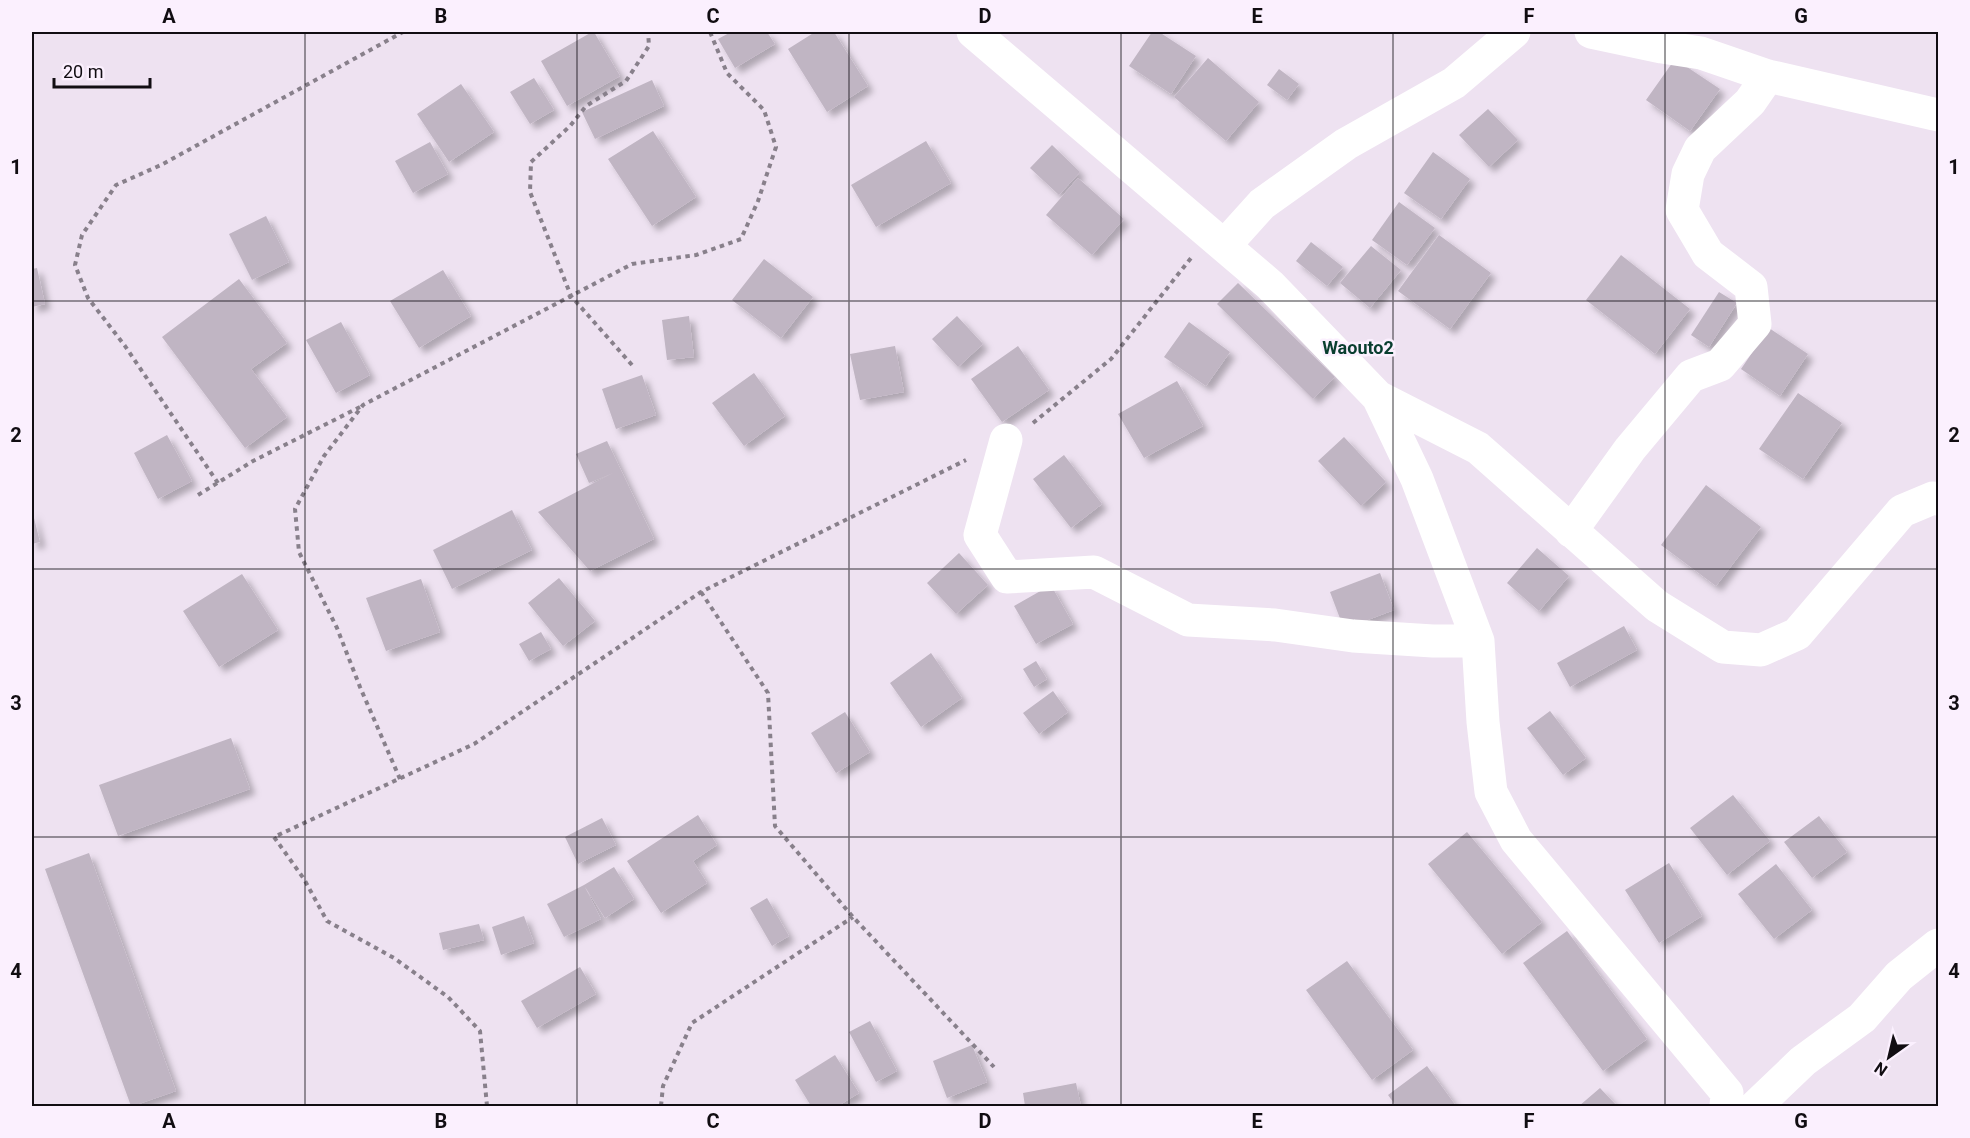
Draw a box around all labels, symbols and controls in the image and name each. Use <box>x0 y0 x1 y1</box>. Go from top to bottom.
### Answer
text: A <box>162 4 176 28</box>
text: B <box>435 4 447 28</box>
text: C <box>706 4 720 28</box>
text: D <box>979 4 992 28</box>
text: E <box>1251 4 1263 28</box>
text: F <box>1524 4 1535 28</box>
text: G <box>1794 4 1808 28</box>
scale bar <box>54 51 150 89</box>
text: 20 m <box>63 61 103 82</box>
text: 1 <box>10 155 22 179</box>
text: 1 <box>1948 155 1960 179</box>
district label: Waouto2 <box>1322 337 1394 358</box>
text: 2 <box>10 423 22 447</box>
text: 2 <box>1948 423 1960 447</box>
text: 3 <box>10 691 22 715</box>
text: 3 <box>1948 691 1960 715</box>
text: 4 <box>10 959 22 983</box>
text: 4 <box>1948 959 1960 983</box>
north arrow <box>1859 1027 1919 1087</box>
text: N <box>1871 1058 1891 1080</box>
text: A <box>162 1109 176 1133</box>
text: B <box>435 1109 447 1133</box>
text: C <box>706 1109 720 1133</box>
text: D <box>979 1109 992 1133</box>
text: E <box>1251 1109 1263 1133</box>
text: F <box>1524 1109 1535 1133</box>
text: G <box>1794 1109 1808 1133</box>

